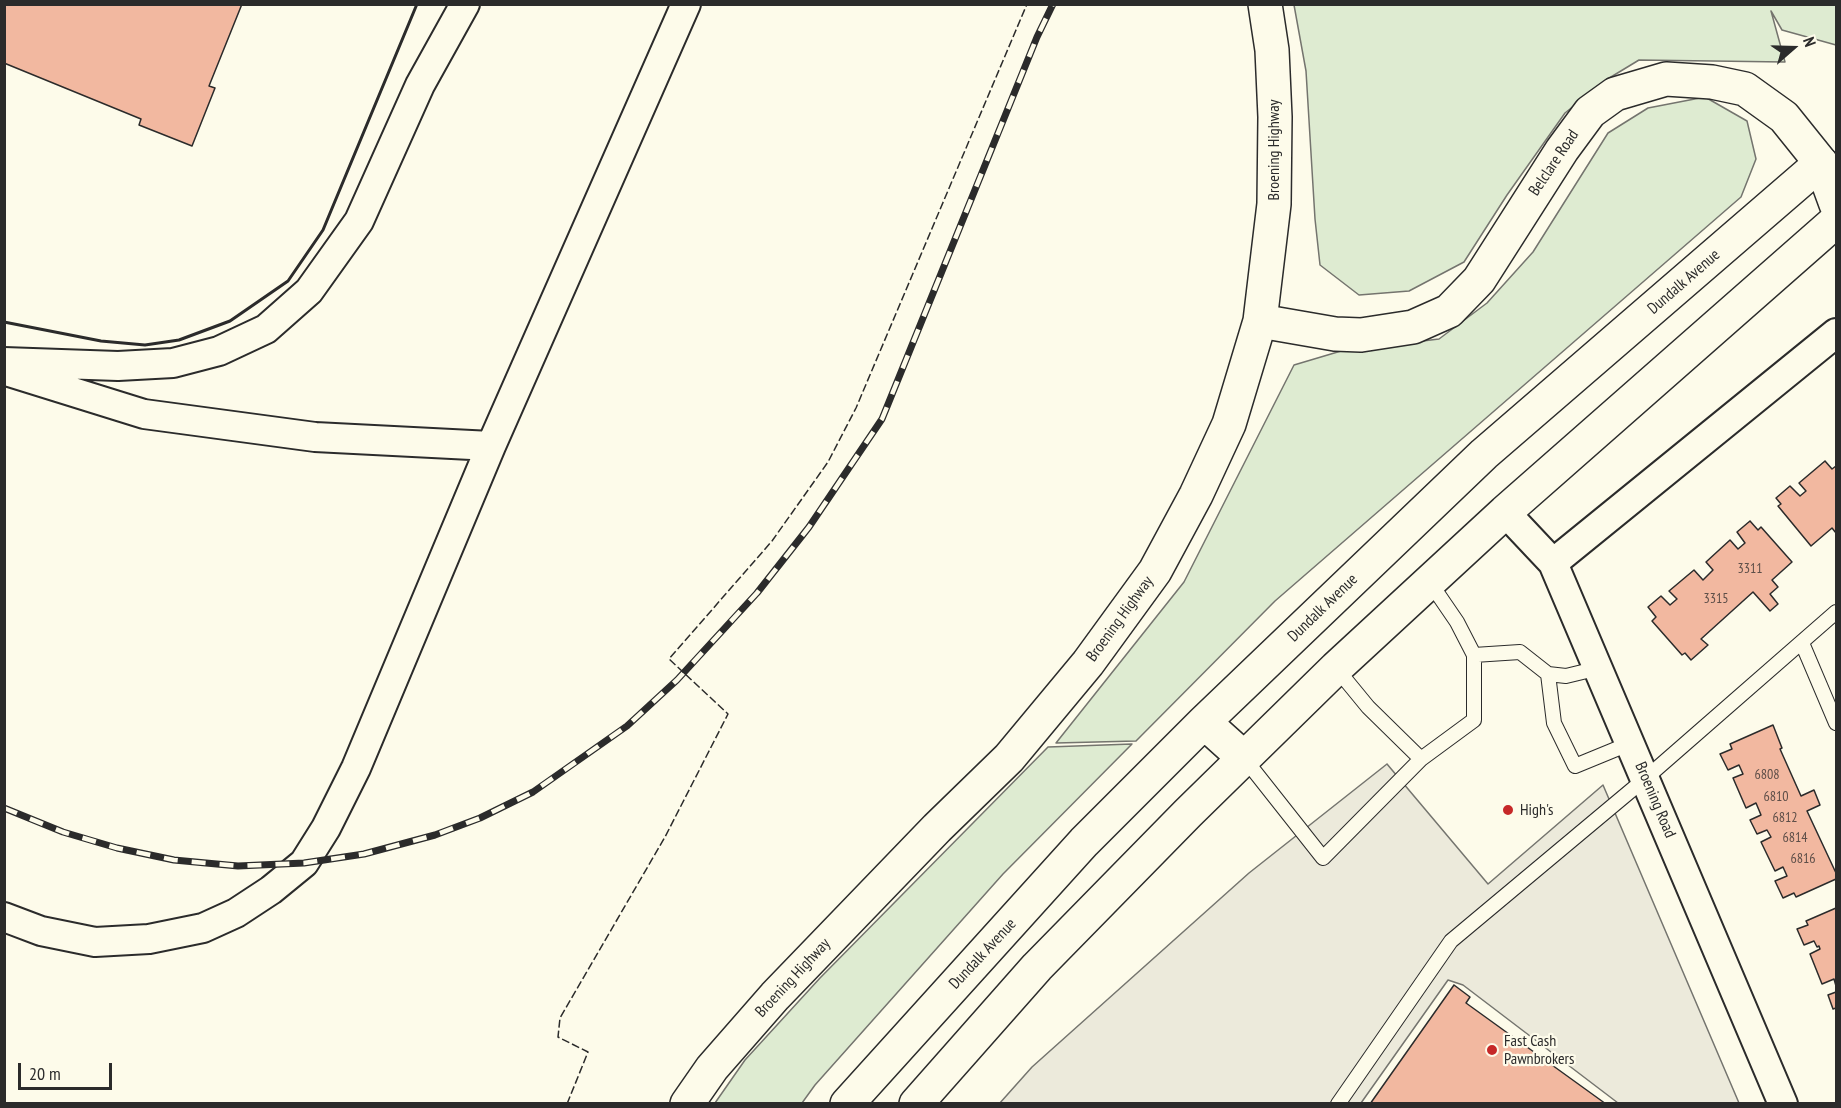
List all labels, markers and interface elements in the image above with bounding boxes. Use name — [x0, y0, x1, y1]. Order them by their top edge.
north arrow — [1763, 18, 1823, 78]
text: N — [1799, 34, 1821, 49]
street label: Broening Highway — [1264, 99, 1284, 201]
street label: Belclare Road — [1525, 126, 1583, 200]
street label: Dundalk Avenue — [1644, 245, 1724, 319]
house number: 3311 — [1737, 561, 1763, 577]
street label: Dundalk Avenue — [1284, 570, 1362, 646]
street label: Broening Highway — [1083, 572, 1157, 666]
house number: 3315 — [1703, 591, 1729, 607]
street label: Broening Road — [1630, 759, 1680, 841]
house number: 6808 — [1754, 767, 1780, 783]
house number: 6810 — [1763, 789, 1789, 805]
place label: High's — [1520, 800, 1553, 820]
marker: High's — [1501, 803, 1515, 817]
house number: 6812 — [1772, 810, 1798, 826]
house number: 6814 — [1782, 830, 1808, 846]
house number: 6816 — [1790, 851, 1816, 867]
street label: Dundalk Avenue — [945, 915, 1021, 993]
street label: Broening Highway — [751, 934, 835, 1022]
place label: Fast Cash Pawnbrokers — [1504, 1031, 1574, 1069]
marker: Fast Cash Pawnbrokers — [1485, 1043, 1499, 1057]
scale bar — [21, 1051, 116, 1089]
text: 20 m — [29, 1062, 61, 1085]

